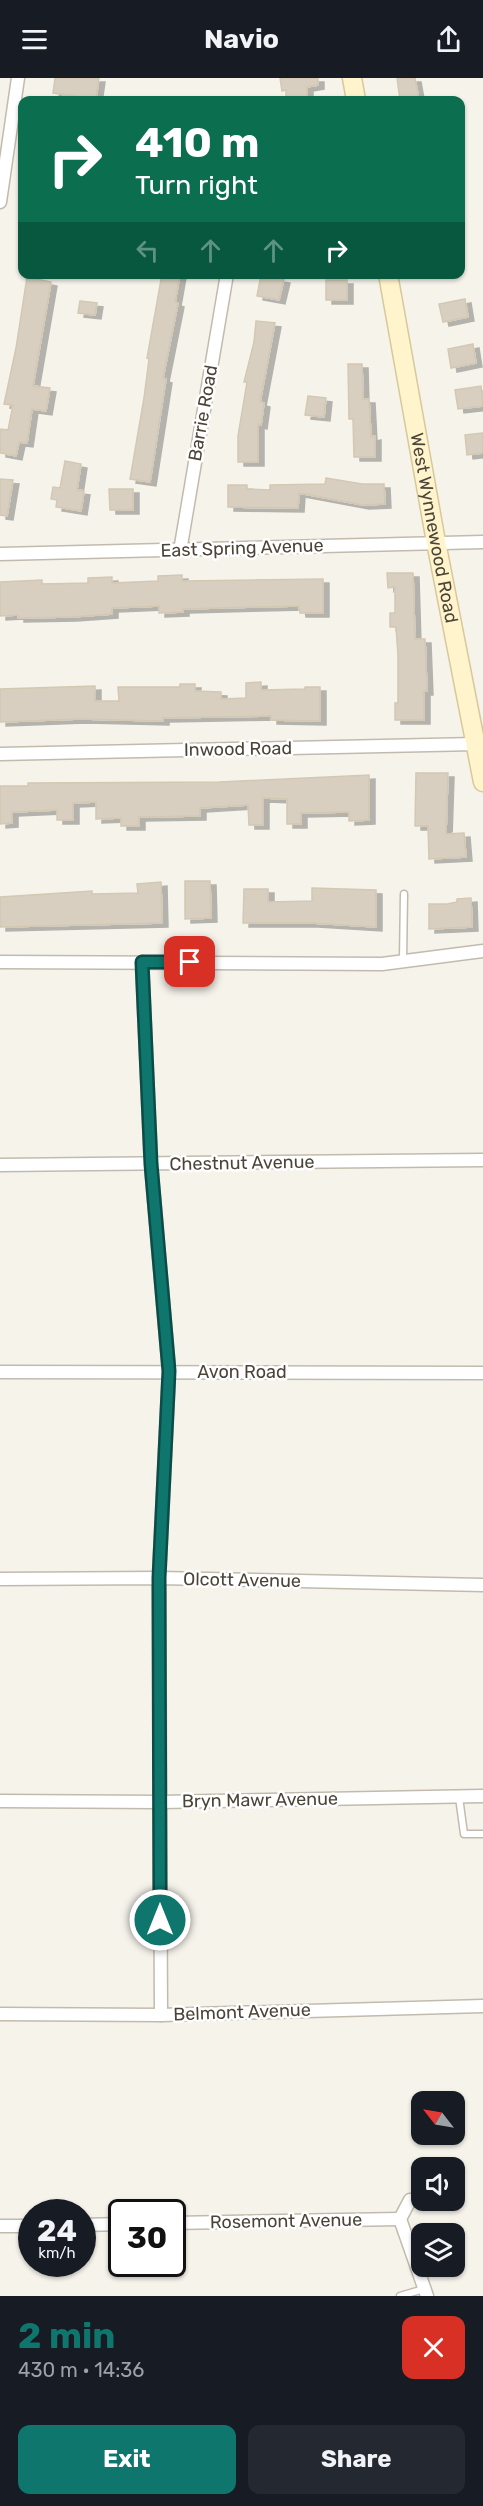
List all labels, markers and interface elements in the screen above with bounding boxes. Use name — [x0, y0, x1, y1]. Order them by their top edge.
icon: menu — [18, 23, 51, 56]
text: Navio — [204, 23, 279, 55]
icon: share — [432, 23, 465, 56]
text: 410 m — [135, 118, 260, 168]
icon: right — [36, 120, 114, 198]
text: Turn right — [135, 169, 258, 201]
icon: left — [131, 234, 164, 267]
icon: ahead — [194, 234, 227, 267]
icon: ahead — [257, 234, 290, 267]
icon: right — [320, 234, 353, 267]
street label: Barrie Road — [184, 363, 222, 463]
street label: West Wynnewood Road — [406, 431, 463, 625]
street label: East Spring Avenue — [160, 534, 324, 562]
street label: Inwood Road — [184, 737, 292, 761]
pin — [164, 936, 215, 987]
icon: arrive — [173, 945, 206, 978]
street label: Chestnut Avenue — [169, 1151, 315, 1175]
street label: Avon Road — [197, 1361, 287, 1383]
street label: Olcott Avenue — [183, 1568, 301, 1592]
street label: Bryn Mawr Avenue — [182, 1788, 338, 1812]
position arrow — [128, 1888, 192, 1952]
street label: Belmont Avenue — [173, 1999, 311, 2025]
north arrow — [411, 2091, 465, 2145]
map controls — [411, 2091, 465, 2277]
button: sound — [411, 2157, 465, 2211]
speed limit sign: 30 — [108, 2199, 186, 2277]
street label: Rosemont Avenue — [210, 2209, 362, 2233]
text: 24 — [37, 2213, 77, 2249]
button: layers — [411, 2223, 465, 2277]
text: km/h — [38, 2244, 76, 2262]
text: 2 min — [18, 2314, 116, 2357]
button: close — [402, 2316, 465, 2379]
text: 430 m · 14:36 — [18, 2358, 144, 2382]
button: Exit — [18, 2425, 236, 2494]
button: Share — [248, 2425, 465, 2494]

